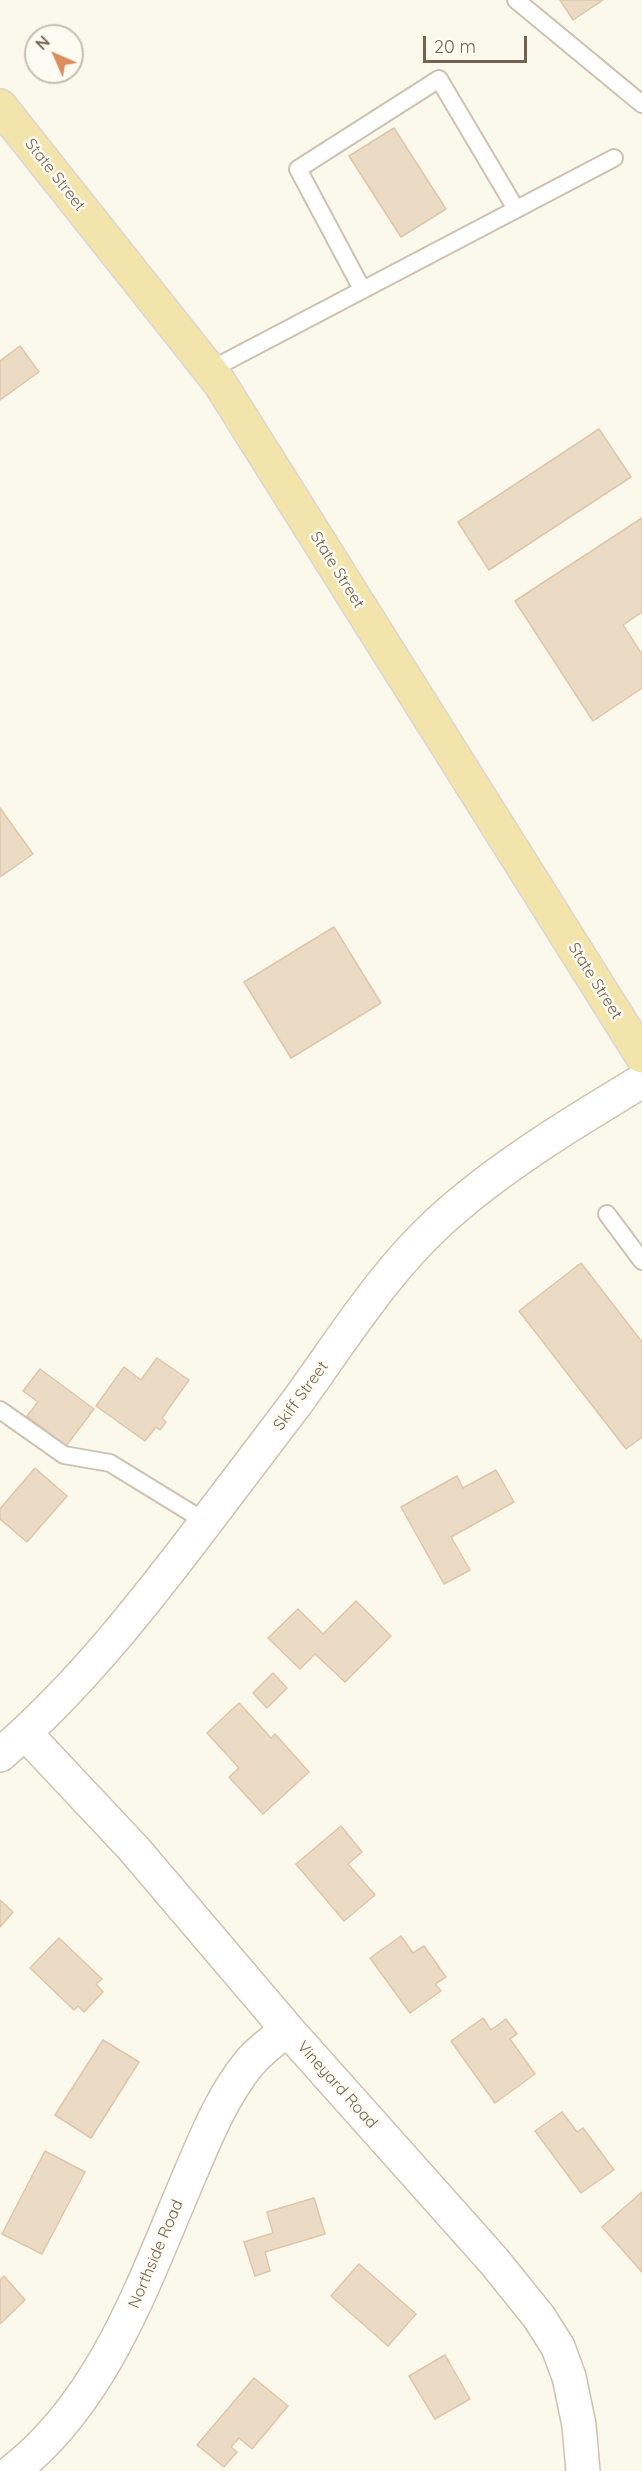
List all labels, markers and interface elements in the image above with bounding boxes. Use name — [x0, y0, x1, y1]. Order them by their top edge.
north arrow — [24, 24, 84, 84]
scale bar — [426, 24, 530, 62]
text: N — [31, 31, 54, 54]
text: 20 m — [434, 35, 476, 58]
street label: State Street — [21, 135, 89, 215]
street label: State Street — [306, 528, 368, 612]
street label: State Street — [564, 939, 626, 1023]
street label: Skiff Street — [270, 1358, 332, 1434]
street label: Vineyard Road — [293, 2037, 381, 2133]
street label: Northside Road — [125, 2197, 187, 2311]

